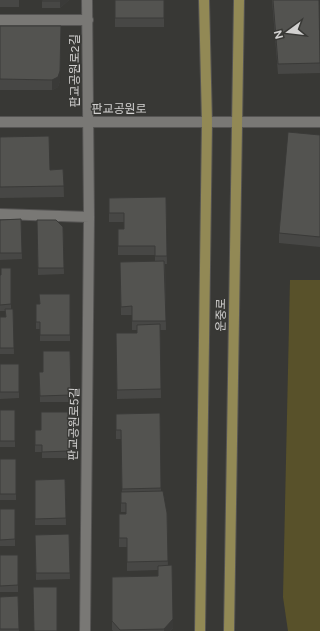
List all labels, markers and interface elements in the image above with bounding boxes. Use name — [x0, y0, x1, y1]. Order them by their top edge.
north arrow — [268, 12, 308, 52]
text: N — [271, 29, 286, 40]
street label: 판교공원로2길 — [68, 35, 82, 107]
street label: 판교공원로 — [91, 102, 147, 116]
street label: 운중로 — [214, 298, 228, 332]
street label: 판교공원로5길 — [66, 387, 82, 461]

